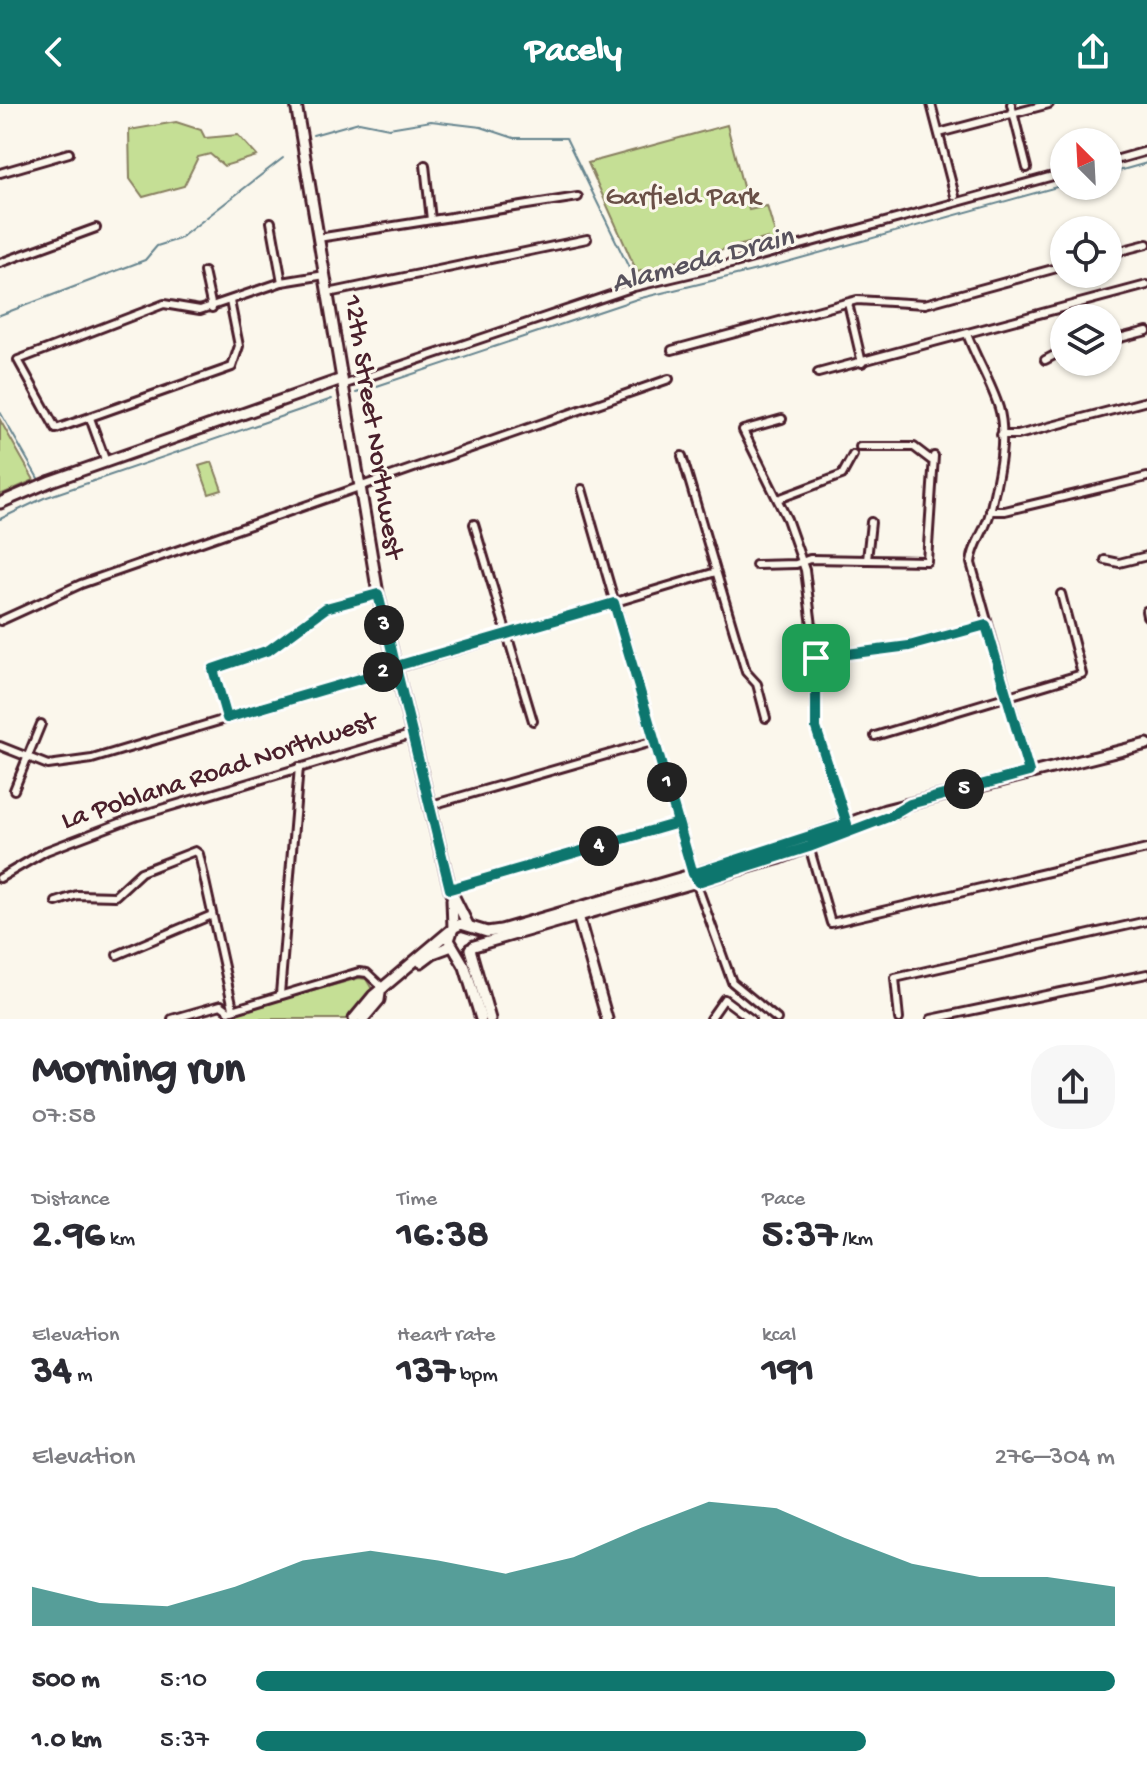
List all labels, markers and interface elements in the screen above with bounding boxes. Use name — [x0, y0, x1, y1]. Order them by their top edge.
icon: back — [32, 30, 76, 74]
icon: share — [1071, 30, 1115, 74]
text: Pacely — [525, 31, 622, 74]
north arrow — [1050, 128, 1122, 200]
map controls — [1050, 128, 1122, 376]
park label: Garfield Park — [606, 182, 763, 215]
button: locate — [1050, 216, 1122, 288]
water label: Alameda Drain — [608, 221, 798, 303]
street label: 12th Street Northwest — [335, 292, 410, 564]
button: layers — [1050, 304, 1122, 376]
pin: 3 — [364, 605, 404, 645]
text: 3 — [378, 612, 390, 638]
pin — [782, 624, 850, 692]
icon: arrive — [794, 636, 838, 680]
pin: 2 — [363, 652, 403, 692]
text: 2 — [378, 659, 388, 685]
street label: La Poblana Road Northwest — [57, 705, 383, 839]
pin: 1 — [647, 762, 687, 802]
text: 1 — [663, 769, 671, 795]
pin: 5 — [944, 769, 984, 809]
text: 5 — [958, 776, 970, 802]
pin: 4 — [579, 826, 619, 866]
text: 4 — [594, 833, 604, 859]
button: share — [1031, 1045, 1115, 1129]
text: Morning run — [32, 1046, 245, 1098]
text: 07:58 — [32, 1102, 96, 1133]
text: Distance — [32, 1187, 110, 1213]
text: Time — [397, 1187, 437, 1213]
text: Pace — [762, 1187, 805, 1213]
text: 2.96 — [32, 1213, 104, 1260]
text: 16:38 — [397, 1213, 489, 1260]
text: 5:37 — [762, 1213, 837, 1260]
text: km — [104, 1227, 135, 1253]
text: /km — [837, 1227, 873, 1253]
text: Elevation — [32, 1323, 119, 1349]
text: Heart rate — [397, 1323, 495, 1349]
text: kcal — [762, 1323, 796, 1349]
text: 34 — [32, 1349, 72, 1396]
text: 137 — [397, 1349, 455, 1396]
text: 191 — [762, 1349, 814, 1396]
text: m — [72, 1363, 93, 1389]
text: bpm — [455, 1363, 498, 1389]
text: Elevation — [32, 1443, 135, 1474]
text: 276–304 m — [994, 1443, 1115, 1474]
text: 500 m — [32, 1666, 100, 1697]
text: 5:10 — [160, 1666, 207, 1697]
text: 1.0 km — [32, 1726, 102, 1757]
text: 5:37 — [160, 1726, 209, 1757]

